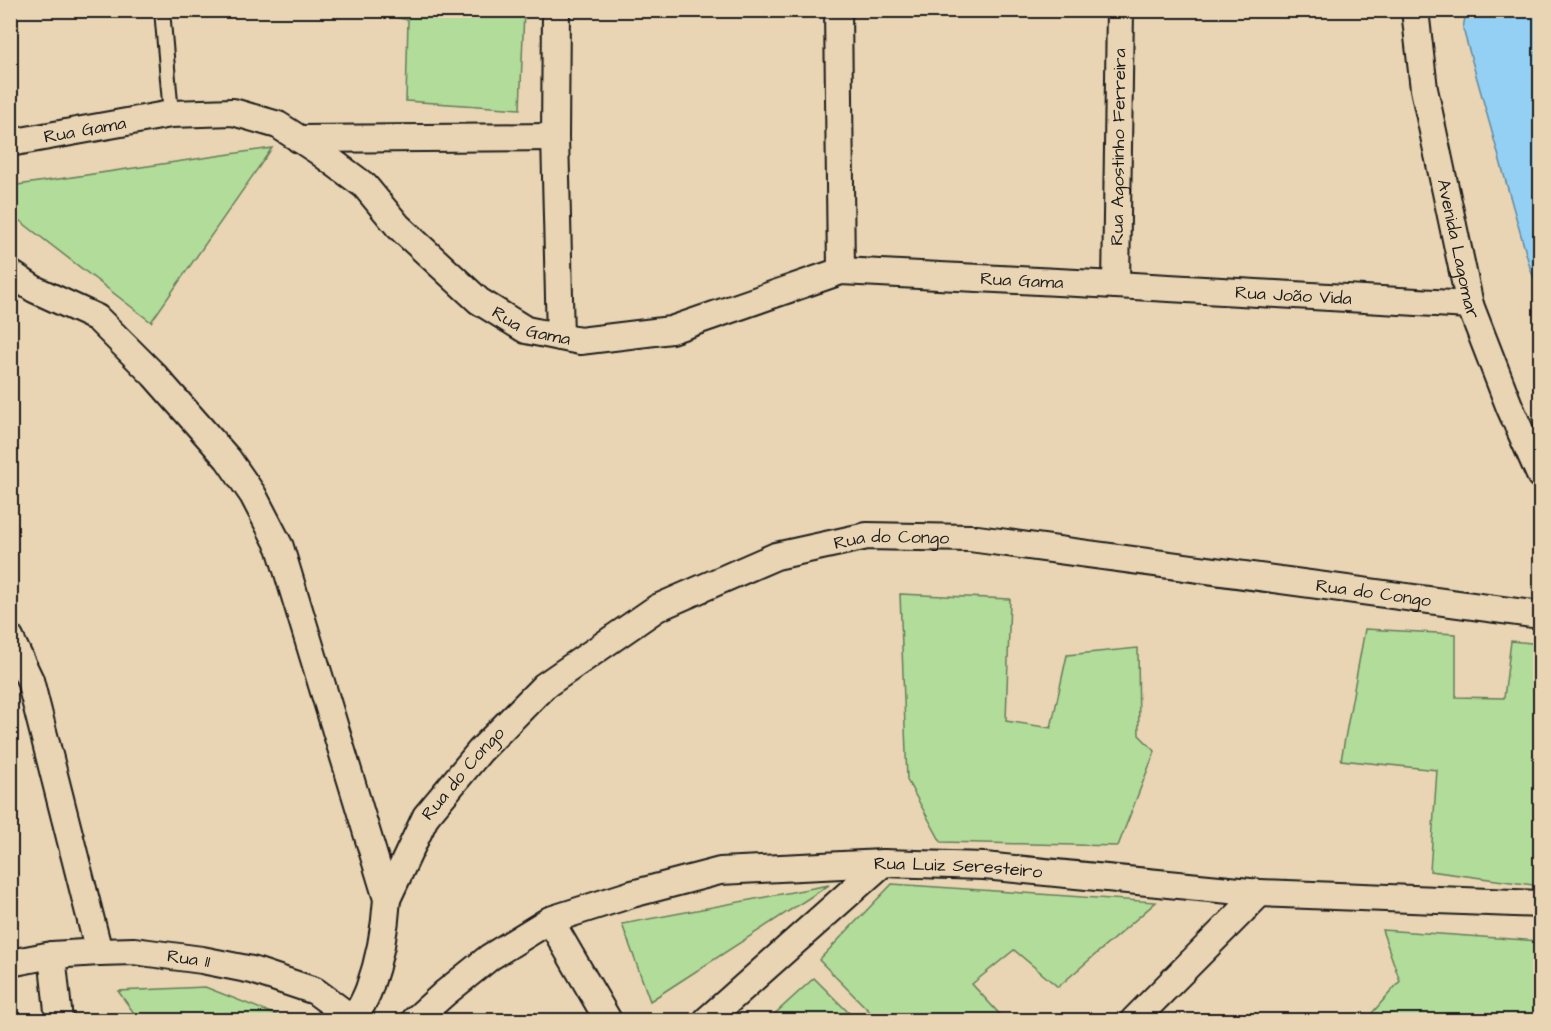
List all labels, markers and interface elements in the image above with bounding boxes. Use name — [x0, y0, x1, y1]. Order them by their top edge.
street label: Rua Agostinho Ferreira — [1105, 48, 1132, 246]
street label: Rua Gama — [42, 110, 128, 150]
street label: Avenida Lagomar — [1431, 177, 1486, 323]
street label: Rua Gama — [980, 266, 1064, 295]
street label: Rua João Vida — [1234, 280, 1352, 311]
street label: Rua Gama — [487, 300, 573, 352]
street label: Rua do Congo — [831, 524, 950, 556]
street label: Rua do Congo — [1314, 573, 1433, 613]
street label: Rua do Congo — [416, 721, 510, 826]
street label: Rua Luiz Seresteiro — [873, 851, 1044, 885]
street label: Rua 11 — [166, 944, 212, 974]

